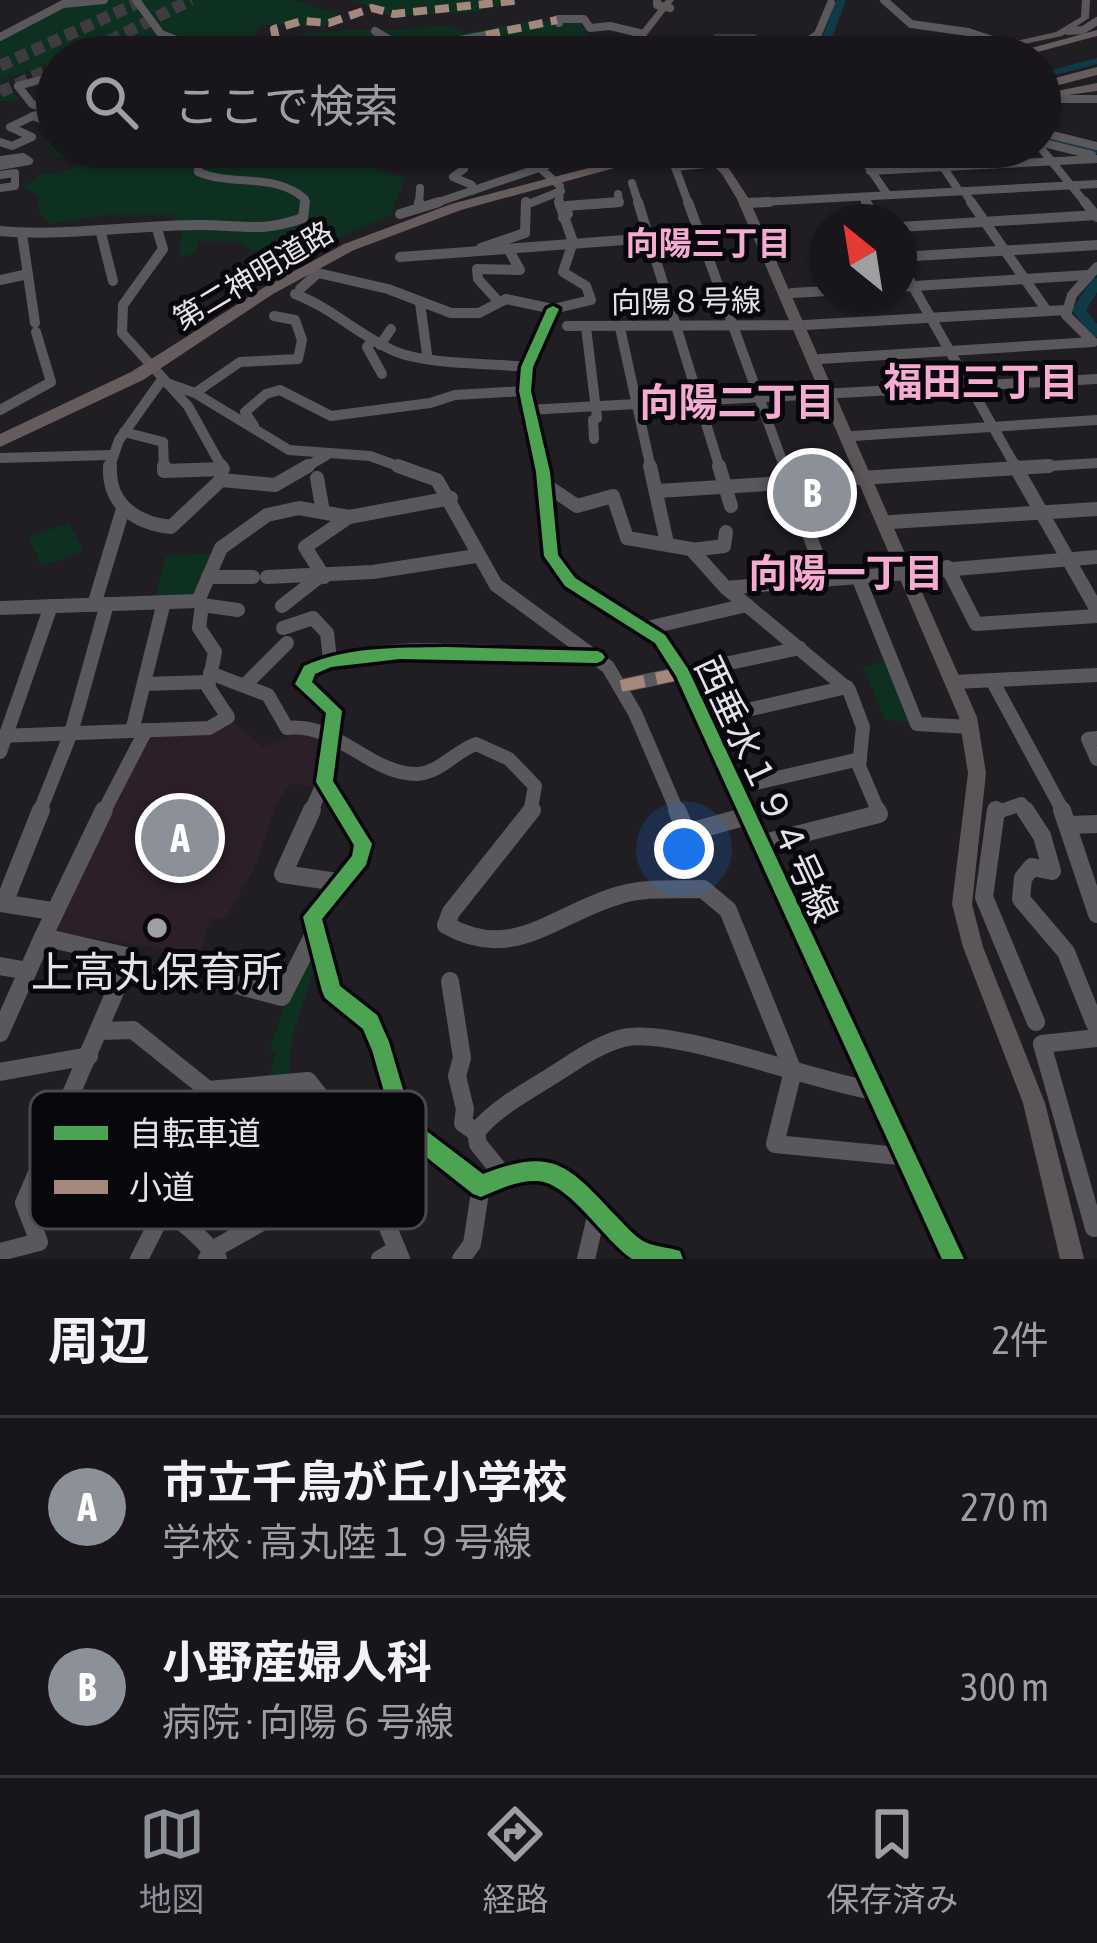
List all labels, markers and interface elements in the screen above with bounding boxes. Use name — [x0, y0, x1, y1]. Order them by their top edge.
search box — [36, 36, 1061, 168]
icon: search — [78, 69, 144, 135]
text: ここで検索 — [174, 80, 399, 132]
north arrow — [809, 204, 917, 312]
street label: 第二神明道路 — [167, 214, 339, 336]
district label: 向陽三丁目 — [626, 224, 791, 262]
street label: 向陽８号線 — [611, 283, 761, 319]
district label: 福田三丁目 — [883, 360, 1079, 404]
district label: 向陽二丁目 — [639, 380, 835, 424]
pin: B — [773, 448, 851, 538]
district label: 向陽一丁目 — [748, 551, 944, 595]
street label: 西垂水１９４号線 — [687, 650, 847, 928]
pin: A — [141, 793, 219, 883]
your location — [654, 819, 714, 879]
marker: 上高丸保育所 — [144, 915, 170, 941]
place label: 上高丸保育所 — [31, 948, 283, 996]
legend — [30, 1091, 426, 1229]
text: 自転車道 — [129, 1114, 261, 1152]
text: 小道 — [129, 1168, 195, 1206]
text: 周辺 — [48, 1311, 150, 1370]
text: 2件 — [992, 1318, 1049, 1362]
text: 市立千鳥が丘小学校 — [162, 1456, 567, 1508]
text: A — [77, 1485, 97, 1529]
text: 270 m — [961, 1485, 1049, 1529]
text: 学校 · 高丸陸１９号線 — [162, 1520, 532, 1564]
text: 小野産婦人科 — [162, 1636, 432, 1688]
text: B — [78, 1665, 96, 1709]
text: 300 m — [961, 1665, 1049, 1709]
text: 病院 · 向陽６号線 — [162, 1700, 454, 1744]
tab: 地図 — [139, 1801, 205, 1921]
tab: 経路 — [482, 1801, 548, 1921]
tab: 保存済み — [826, 1801, 958, 1921]

